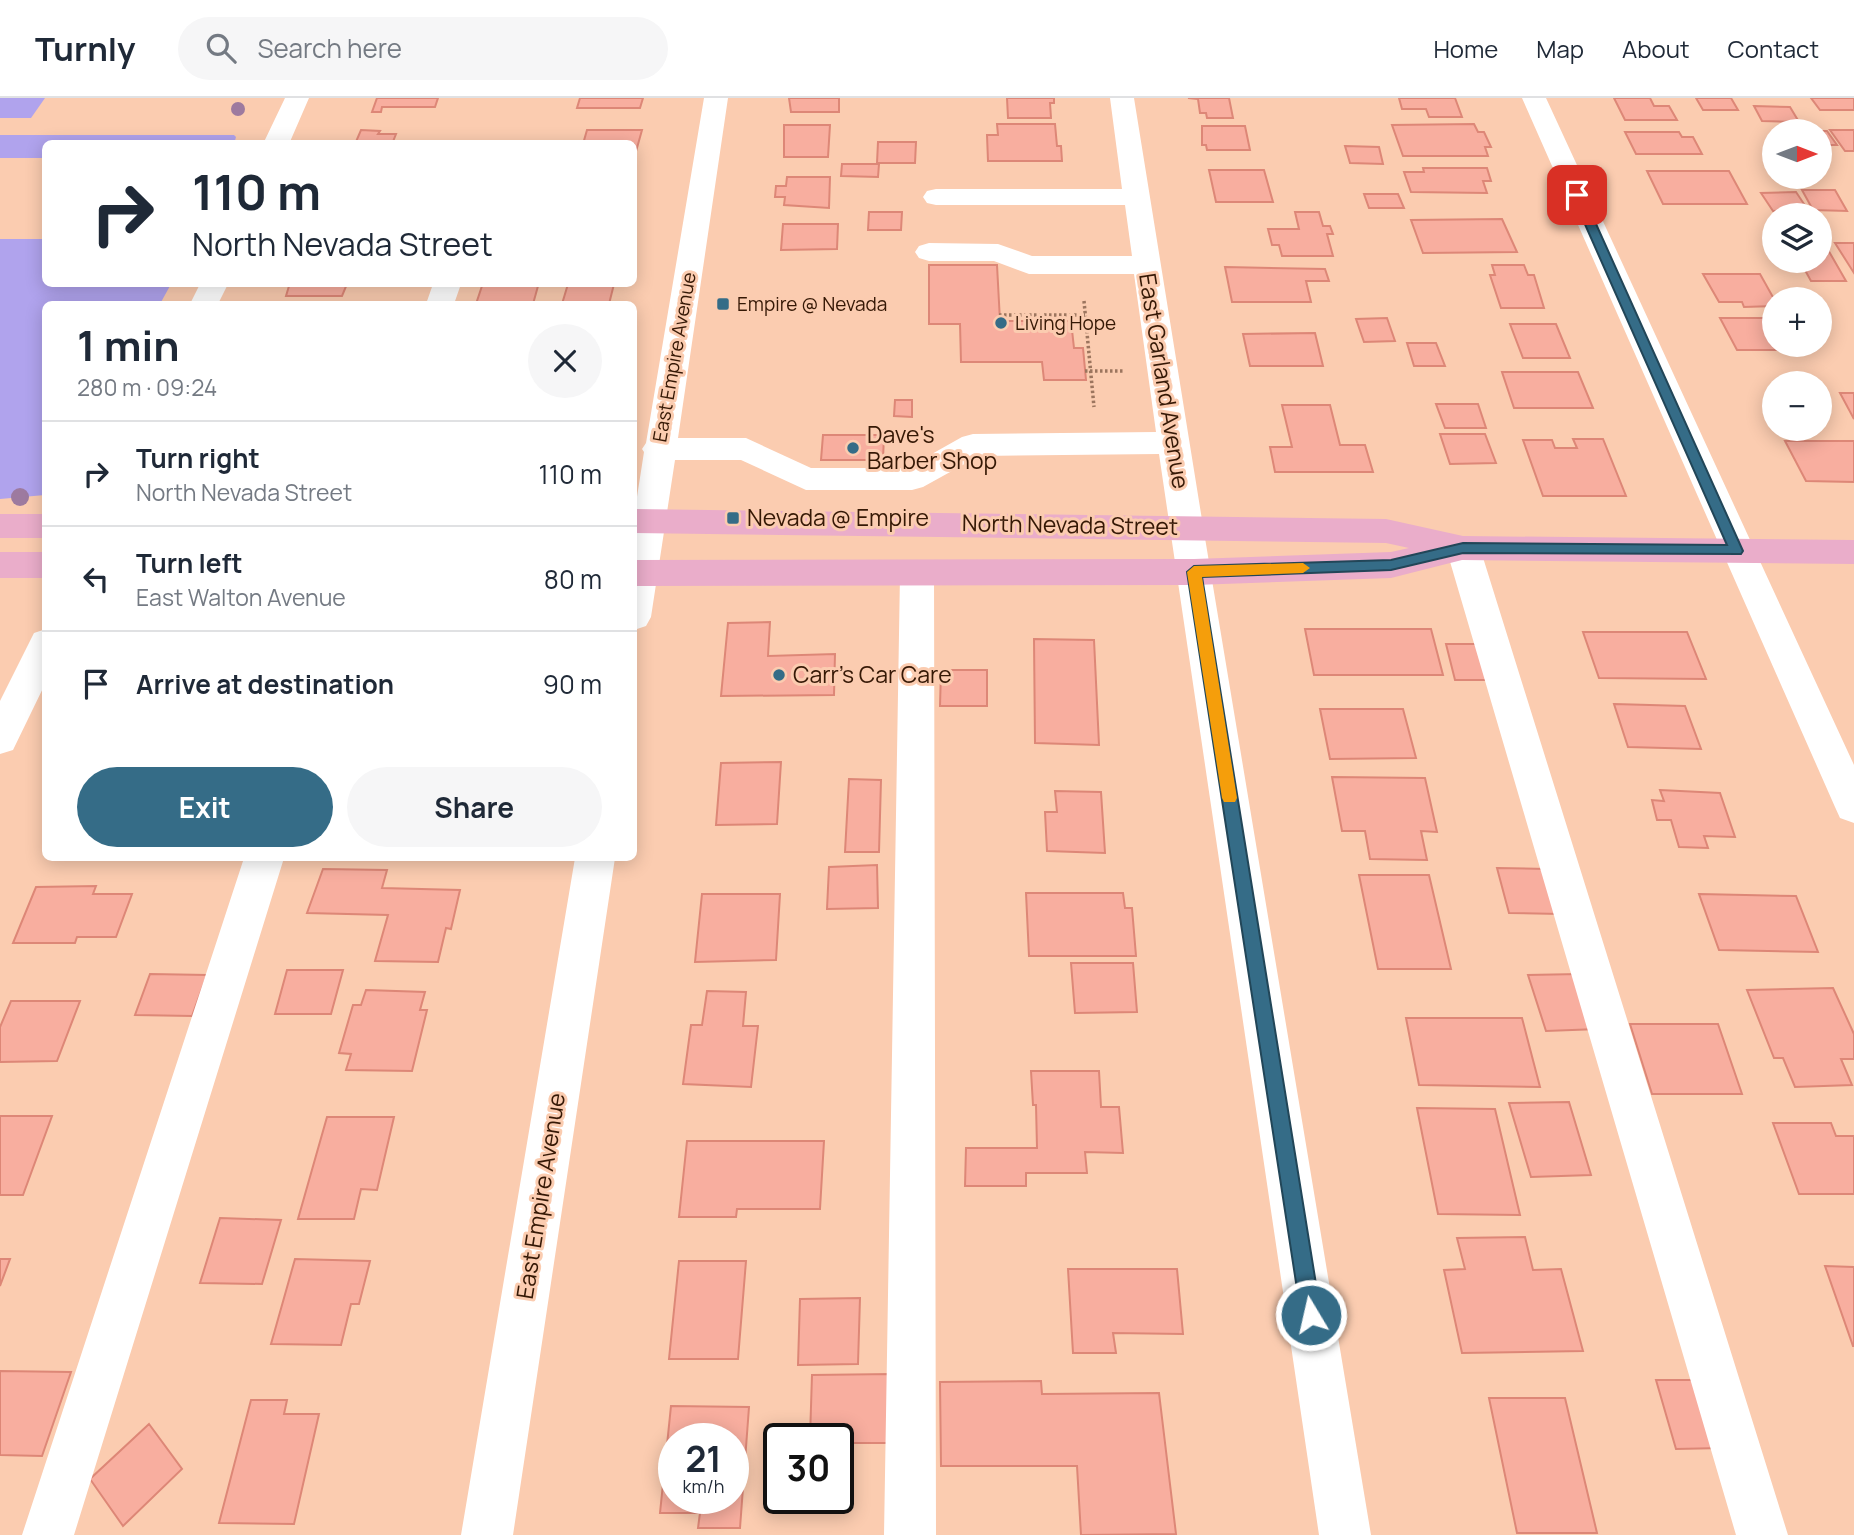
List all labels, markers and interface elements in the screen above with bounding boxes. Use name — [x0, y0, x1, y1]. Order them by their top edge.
search box — [178, 17, 668, 80]
text: Turnly — [35, 26, 136, 71]
icon: search — [202, 29, 240, 67]
text: Search here — [258, 30, 402, 66]
text: Home — [1433, 32, 1498, 65]
text: Map — [1536, 32, 1584, 65]
text: About — [1622, 32, 1690, 65]
text: Contact — [1728, 32, 1819, 65]
north arrow — [1762, 119, 1832, 189]
map controls — [1762, 119, 1832, 441]
text: 110 m — [192, 158, 321, 225]
pin — [1547, 165, 1607, 225]
icon: right — [77, 168, 168, 259]
icon: arrive — [1558, 176, 1596, 214]
button: layers — [1762, 203, 1832, 273]
text: North Nevada Street — [192, 222, 493, 266]
street label: East Empire Avenue — [646, 270, 702, 444]
street label: East Garland Avenue — [1132, 271, 1198, 491]
button: + — [1762, 287, 1832, 357]
place label: Empire @ Nevada — [737, 291, 887, 317]
marker: Empire @ Nevada — [715, 296, 731, 312]
place label: Living Hope — [1015, 310, 1116, 336]
marker: Living Hope — [993, 315, 1009, 331]
text: 1 min — [77, 316, 180, 374]
button: close — [528, 324, 602, 398]
text: 280 m · 09:24 — [77, 371, 217, 403]
button: − — [1762, 371, 1832, 441]
place label: Dave's Barber Shop — [867, 418, 997, 476]
text: Turn right — [136, 440, 260, 476]
marker: Dave's Barber Shop — [845, 440, 861, 456]
icon: right — [77, 455, 115, 493]
text: 110 m — [539, 456, 602, 492]
text: North Nevada Street — [136, 476, 352, 508]
place label: Nevada @ Empire — [747, 501, 929, 533]
street label: North Nevada Street — [962, 506, 1178, 542]
marker: Nevada @ Empire — [725, 510, 741, 526]
text: Turn left — [136, 545, 243, 581]
icon: left — [77, 560, 115, 598]
text: 80 m — [544, 561, 602, 597]
text: East Walton Avenue — [136, 581, 346, 613]
place label: Carr's Car Care — [793, 658, 952, 690]
icon: arrive — [77, 665, 115, 703]
text: Arrive at destination — [136, 666, 394, 702]
text: 90 m — [543, 666, 602, 702]
marker: Carr's Car Care — [771, 667, 787, 683]
button: Exit — [77, 767, 333, 847]
button: Share — [347, 767, 602, 847]
street label: East Empire Avenue — [508, 1091, 572, 1301]
position arrow — [1274, 1278, 1348, 1352]
speed limit sign: 30 — [763, 1423, 854, 1514]
text: 21 — [685, 1435, 722, 1483]
text: km/h — [683, 1474, 724, 1498]

